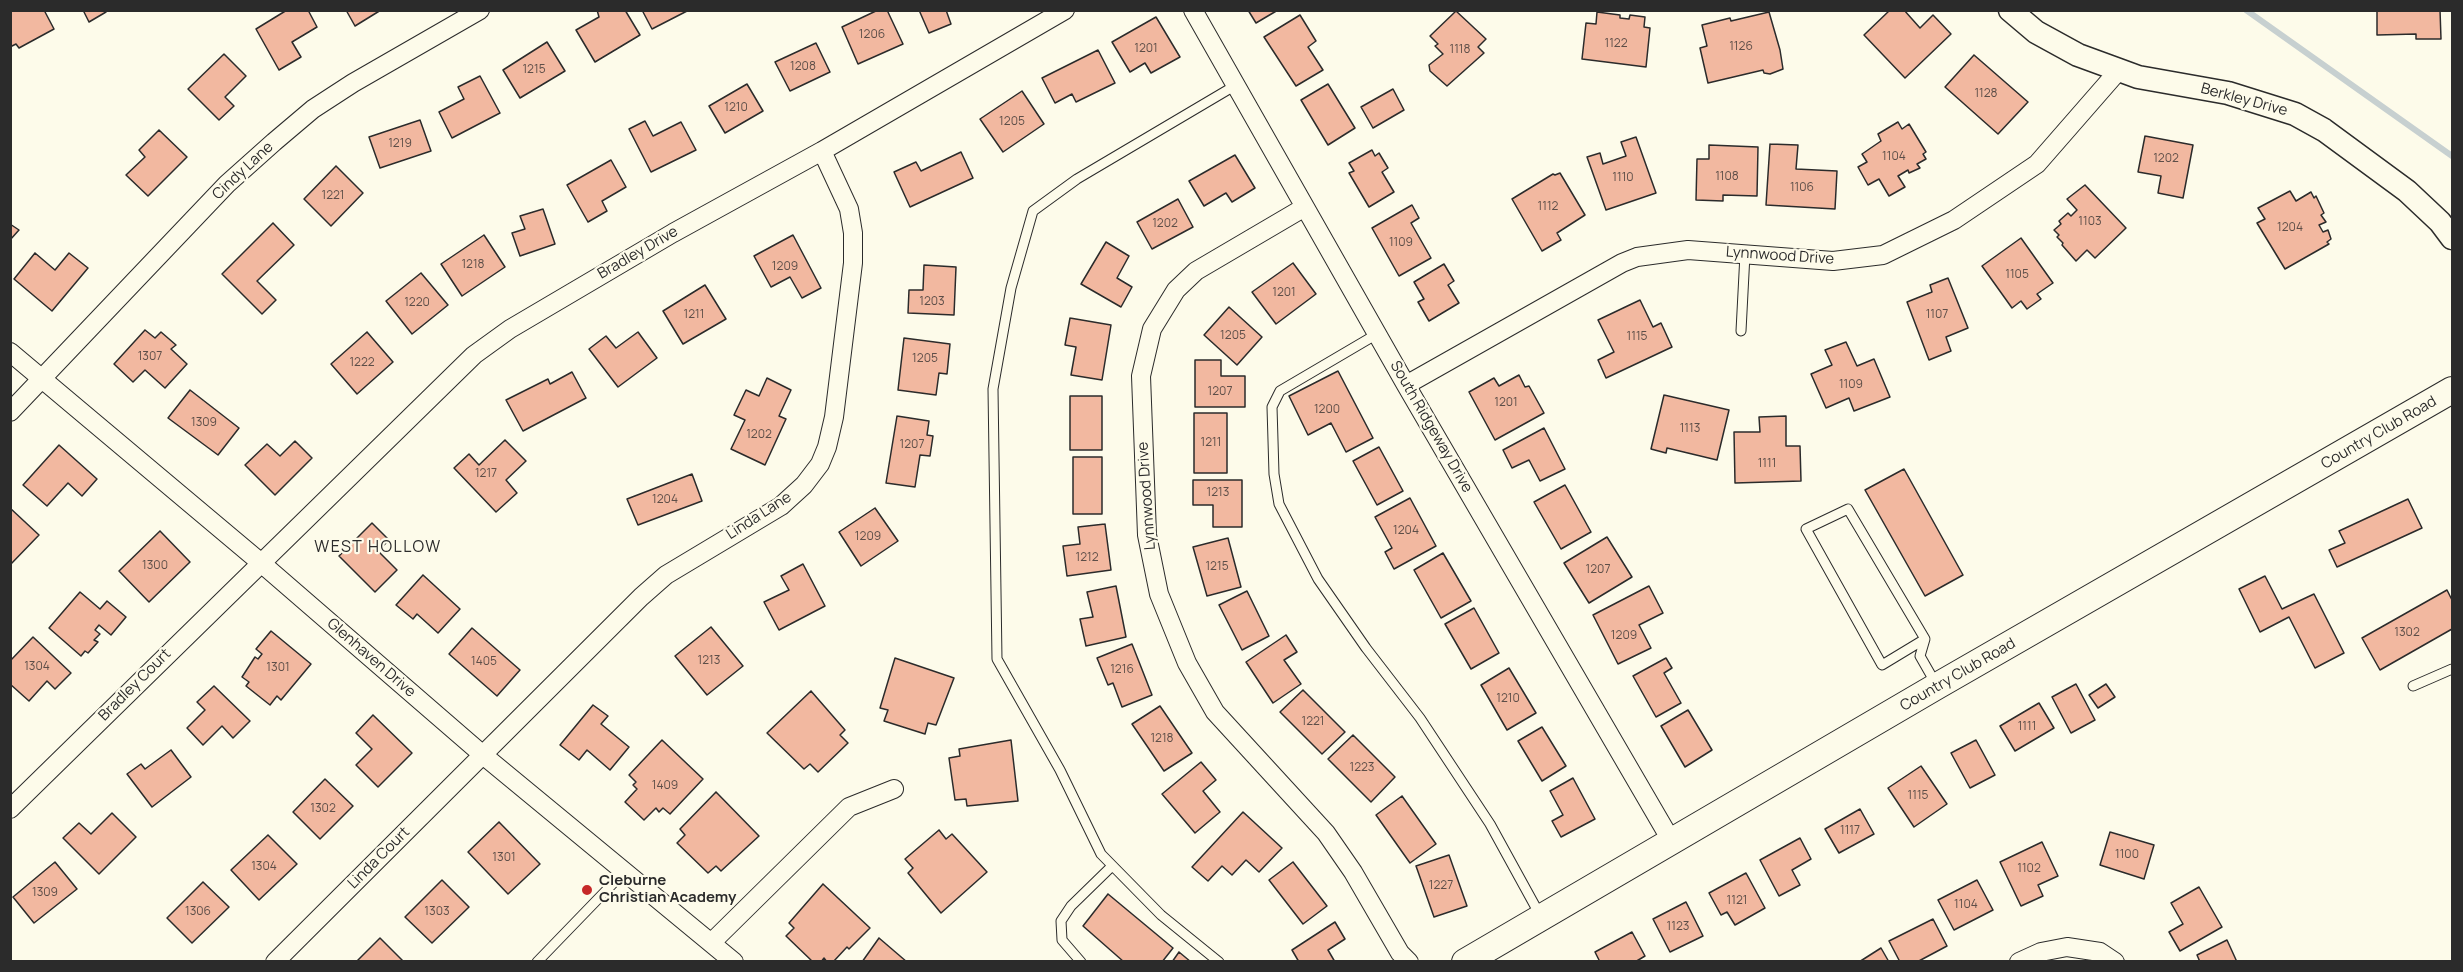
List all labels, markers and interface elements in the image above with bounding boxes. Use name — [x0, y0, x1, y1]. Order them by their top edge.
house number: 1206 — [859, 28, 885, 42]
house number: 1122 — [1604, 37, 1628, 51]
house number: 1126 — [1729, 40, 1753, 54]
house number: 1201 — [1134, 42, 1158, 56]
house number: 1118 — [1449, 43, 1471, 57]
house number: 1208 — [790, 60, 816, 74]
house number: 1215 — [522, 63, 546, 77]
street label: Berkley Drive — [2199, 80, 2289, 120]
house number: 1128 — [1974, 87, 1998, 101]
house number: 1210 — [724, 101, 748, 115]
house number: 1205 — [999, 115, 1025, 129]
house number: 1219 — [388, 137, 412, 151]
street label: Cindy Lane — [209, 138, 277, 204]
house number: 1104 — [1882, 150, 1906, 164]
house number: 1202 — [2153, 152, 2179, 166]
house number: 1108 — [1715, 170, 1739, 184]
house number: 1110 — [1612, 171, 1634, 185]
house number: 1106 — [1790, 181, 1814, 195]
house number: 1221 — [321, 189, 345, 203]
house number: 1112 — [1538, 200, 1558, 214]
house number: 1103 — [2078, 215, 2102, 229]
house number: 1202 — [1152, 217, 1178, 231]
house number: 1204 — [2277, 221, 2303, 235]
street label: Bradley Drive — [595, 223, 681, 283]
house number: 1109 — [1389, 236, 1413, 250]
street label: Lynnwood Drive — [1725, 243, 1835, 269]
house number: 1218 — [461, 258, 485, 272]
house number: 1209 — [772, 260, 798, 274]
house number: 1105 — [2005, 268, 2029, 282]
house number: 1201 — [1272, 286, 1296, 300]
house number: 1203 — [919, 295, 945, 309]
house number: 1220 — [404, 296, 430, 310]
house number: 1211 — [684, 308, 704, 322]
house number: 1107 — [1926, 308, 1948, 322]
house number: 1205 — [1220, 329, 1246, 343]
house number: 1115 — [1627, 330, 1647, 344]
house number: 1307 — [138, 350, 162, 364]
house number: 1205 — [912, 352, 938, 366]
house number: 1222 — [349, 356, 375, 370]
street label: South Ridgeway Drive — [1386, 358, 1476, 496]
house number: 1109 — [1839, 378, 1863, 392]
house number: 1207 — [1208, 385, 1232, 399]
street label: Country Club Road — [2318, 393, 2440, 473]
house number: 1201 — [1494, 396, 1518, 410]
house number: 1200 — [1314, 403, 1340, 417]
house number: 1309 — [191, 416, 217, 430]
house number: 1113 — [1680, 422, 1700, 436]
house number: 1202 — [746, 428, 772, 442]
house number: 1211 — [1201, 436, 1221, 450]
house number: 1207 — [900, 438, 924, 452]
street label: Lynnwood Drive — [1134, 441, 1160, 551]
house number: 1111 — [1758, 457, 1776, 471]
house number: 1217 — [475, 467, 497, 481]
house number: 1213 — [1207, 486, 1229, 500]
street label: Linda Lane — [723, 488, 795, 544]
house number: 1204 — [652, 493, 678, 507]
house number: 1204 — [1393, 524, 1419, 538]
house number: 1209 — [855, 530, 881, 544]
district label: WEST HOLLOW — [314, 538, 442, 558]
house number: 1212 — [1075, 551, 1099, 565]
house number: 1300 — [142, 559, 168, 573]
house number: 1215 — [1205, 560, 1229, 574]
house number: 1207 — [1586, 563, 1610, 577]
street label: Glenhaven Drive — [323, 615, 419, 701]
house number: 1302 — [2394, 626, 2420, 640]
house number: 1209 — [1611, 629, 1637, 643]
street label: Country Club Road — [1897, 635, 2019, 715]
street label: Bradley Court — [95, 645, 175, 725]
house number: 1213 — [698, 654, 720, 668]
house number: 1405 — [471, 655, 497, 669]
house number: 1304 — [24, 660, 50, 674]
house number: 1301 — [266, 661, 290, 675]
house number: 1216 — [1110, 663, 1134, 677]
house number: 1210 — [1496, 692, 1520, 706]
house number: 1221 — [1301, 715, 1325, 729]
house number: 1111 — [2018, 720, 2036, 734]
house number: 1218 — [1150, 732, 1174, 746]
house number: 1223 — [1350, 761, 1374, 775]
house number: 1409 — [652, 779, 678, 793]
house number: 1115 — [1908, 789, 1928, 803]
house number: 1302 — [310, 802, 336, 816]
street label: Linda Court — [344, 823, 414, 893]
house number: 1117 — [1840, 824, 1860, 838]
house number: 1100 — [2115, 848, 2139, 862]
house number: 1301 — [492, 851, 516, 865]
house number: 1304 — [251, 860, 277, 874]
house number: 1102 — [2017, 862, 2041, 876]
place label: Cleburne Christian Academy — [599, 872, 736, 907]
house number: 1227 — [1429, 879, 1453, 893]
marker: Cleburne Christian Academy — [580, 883, 594, 897]
house number: 1309 — [32, 886, 58, 900]
house number: 1121 — [1727, 894, 1747, 908]
house number: 1104 — [1954, 898, 1978, 912]
house number: 1306 — [185, 905, 211, 919]
house number: 1303 — [424, 905, 450, 919]
house number: 1123 — [1667, 920, 1689, 934]

